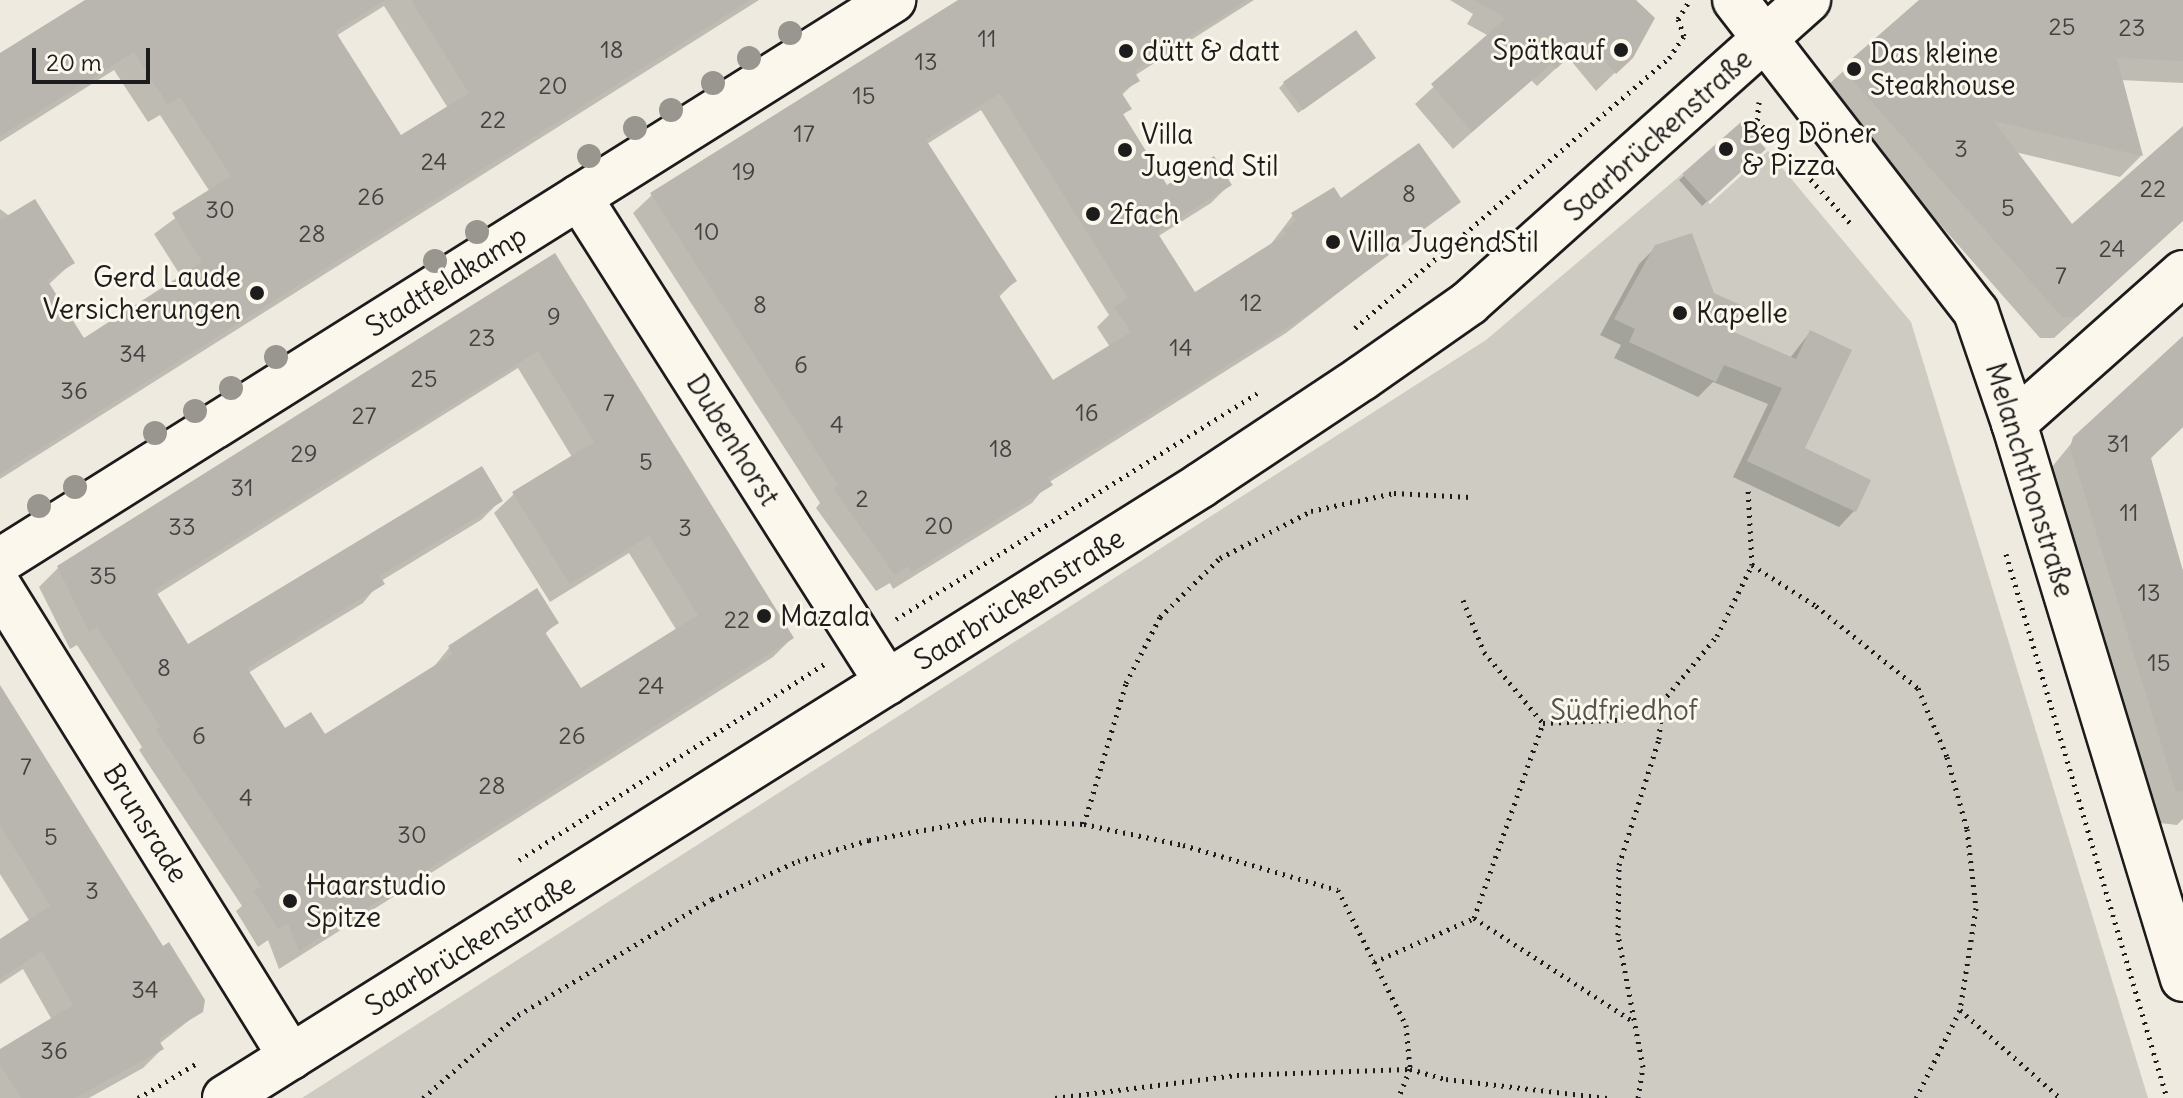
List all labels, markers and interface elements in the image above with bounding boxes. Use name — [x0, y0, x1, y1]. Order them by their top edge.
house number: 25 — [2049, 13, 2075, 41]
house number: 23 — [2119, 14, 2145, 42]
house number: 11 — [977, 25, 997, 53]
scale bar — [36, 32, 154, 82]
place label: Spätkauf — [1493, 33, 1605, 67]
place label: dütt & datt — [1142, 34, 1280, 68]
house number: 18 — [600, 36, 624, 64]
place label: Das kleine Steakhouse — [1870, 36, 2016, 102]
marker: Spätkauf — [1612, 41, 1630, 59]
marker: dütt & datt — [1117, 42, 1135, 60]
street label: Saarbrückenstraße — [1557, 42, 1759, 228]
text: 20 m — [46, 47, 102, 77]
house number: 13 — [914, 48, 938, 76]
marker: Das kleine Steakhouse — [1845, 60, 1863, 78]
house number: 20 — [539, 72, 567, 100]
house number: 15 — [852, 82, 876, 110]
house number: 22 — [480, 106, 506, 134]
place label: Beg Döner & Pizza — [1742, 116, 1876, 182]
place label: Villa Jugend Stil — [1141, 117, 1279, 183]
house number: 17 — [793, 120, 815, 148]
house number: 3 — [1954, 135, 1968, 163]
marker: Beg Döner & Pizza — [1717, 140, 1735, 158]
marker: Villa Jugend Stil — [1116, 141, 1134, 159]
house number: 24 — [421, 148, 447, 176]
house number: 19 — [732, 158, 756, 186]
house number: 22 — [2140, 175, 2166, 203]
house number: 8 — [1402, 180, 1416, 208]
house number: 26 — [358, 183, 384, 211]
house number: 5 — [2001, 194, 2015, 222]
house number: 30 — [205, 196, 235, 224]
place label: 2fach — [1109, 197, 1179, 231]
marker: 2fach — [1084, 205, 1102, 223]
street label: Stadtfeldkamp — [359, 218, 533, 344]
house number: 10 — [694, 218, 720, 246]
house number: 28 — [299, 220, 325, 248]
place label: Villa JugendStil — [1349, 225, 1539, 259]
marker: Villa JugendStil — [1324, 233, 1342, 251]
house number: 24 — [2099, 235, 2125, 263]
place label: Gerd Laude Versicherungen — [43, 260, 241, 326]
house number: 7 — [2055, 262, 2067, 290]
marker: Gerd Laude Versicherungen — [248, 284, 266, 302]
house number: 12 — [1240, 289, 1262, 317]
house number: 8 — [753, 291, 767, 319]
place label: Kapelle — [1696, 296, 1788, 330]
house number: 9 — [547, 303, 561, 331]
marker: Kapelle — [1671, 304, 1689, 322]
house number: 23 — [469, 324, 495, 352]
house number: 14 — [1169, 334, 1193, 362]
house number: 34 — [119, 340, 147, 368]
house number: 6 — [794, 351, 808, 379]
street label: Melanchthonstraße — [1978, 359, 2082, 601]
house number: 25 — [411, 365, 437, 393]
street label: Dubenhorst — [679, 368, 787, 512]
house number: 36 — [60, 377, 88, 405]
house number: 7 — [603, 389, 615, 417]
house number: 16 — [1075, 399, 1099, 427]
house number: 27 — [352, 402, 376, 430]
house number: 4 — [830, 411, 844, 439]
house number: 31 — [2107, 430, 2129, 458]
house number: 18 — [989, 435, 1013, 463]
house number: 29 — [291, 440, 317, 468]
house number: 5 — [639, 448, 653, 476]
house number: 31 — [231, 474, 253, 502]
house number: 2 — [855, 485, 869, 513]
house number: 11 — [2119, 499, 2139, 527]
house number: 20 — [925, 512, 953, 540]
house number: 33 — [168, 513, 196, 541]
house number: 3 — [678, 514, 692, 542]
street label: Saarbrückenstraße — [908, 521, 1130, 677]
house number: 35 — [89, 562, 117, 590]
house number: 13 — [2137, 579, 2161, 607]
place label: Mazala — [780, 599, 870, 633]
house number: 22 — [724, 606, 750, 634]
marker: Mazala — [755, 607, 773, 625]
house number: 15 — [2147, 649, 2171, 677]
house number: 8 — [157, 654, 171, 682]
house number: 24 — [638, 672, 664, 700]
park label: Südfriedhof — [1550, 693, 1698, 727]
house number: 6 — [192, 722, 206, 750]
house number: 26 — [559, 722, 585, 750]
house number: 7 — [20, 753, 32, 781]
street label: Brunsrade — [96, 758, 196, 888]
house number: 28 — [479, 772, 505, 800]
house number: 4 — [239, 784, 253, 812]
house number: 30 — [397, 821, 427, 849]
house number: 5 — [44, 823, 58, 851]
street label: Saarbrückenstraße — [359, 867, 581, 1023]
place label: Haarstudio Spitze — [306, 868, 446, 934]
house number: 3 — [85, 877, 99, 905]
marker: Haarstudio Spitze — [281, 892, 299, 910]
house number: 34 — [131, 976, 159, 1004]
house number: 36 — [40, 1037, 68, 1065]

